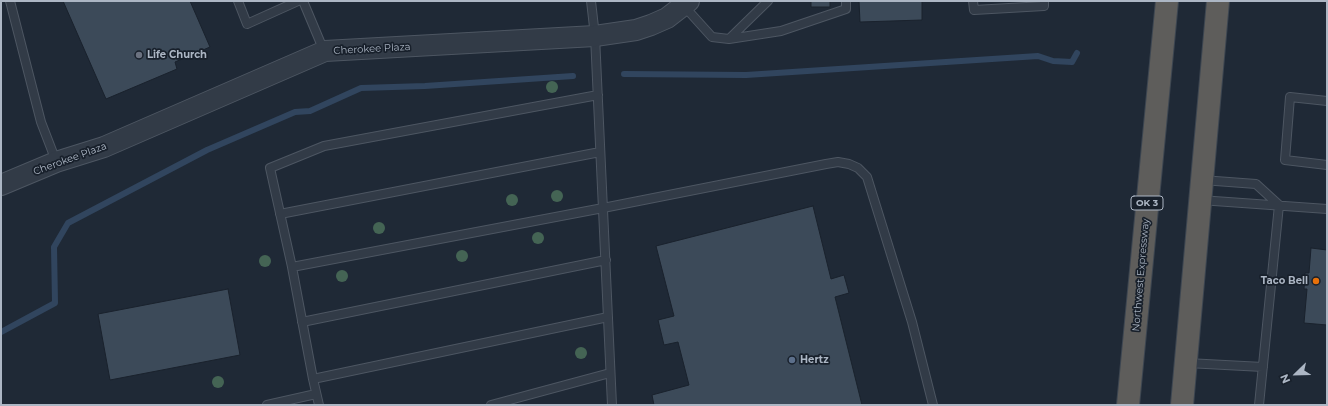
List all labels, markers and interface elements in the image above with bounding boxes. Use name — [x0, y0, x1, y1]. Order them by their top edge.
street label: Cherokee Plaza — [333, 41, 411, 57]
place label: Life Church — [147, 49, 207, 61]
marker: Life Church — [134, 50, 144, 60]
street label: Cherokee Plaza — [32, 140, 108, 178]
road number: OK 3 — [1131, 196, 1163, 210]
street label: Northwest Expressway — [1130, 218, 1152, 332]
place label: Taco Bell — [1261, 275, 1308, 287]
marker: Taco Bell — [1311, 276, 1321, 286]
place label: Hertz — [800, 354, 829, 366]
north arrow — [1276, 354, 1316, 394]
marker: Hertz — [787, 355, 797, 365]
text: N — [1277, 372, 1293, 386]

